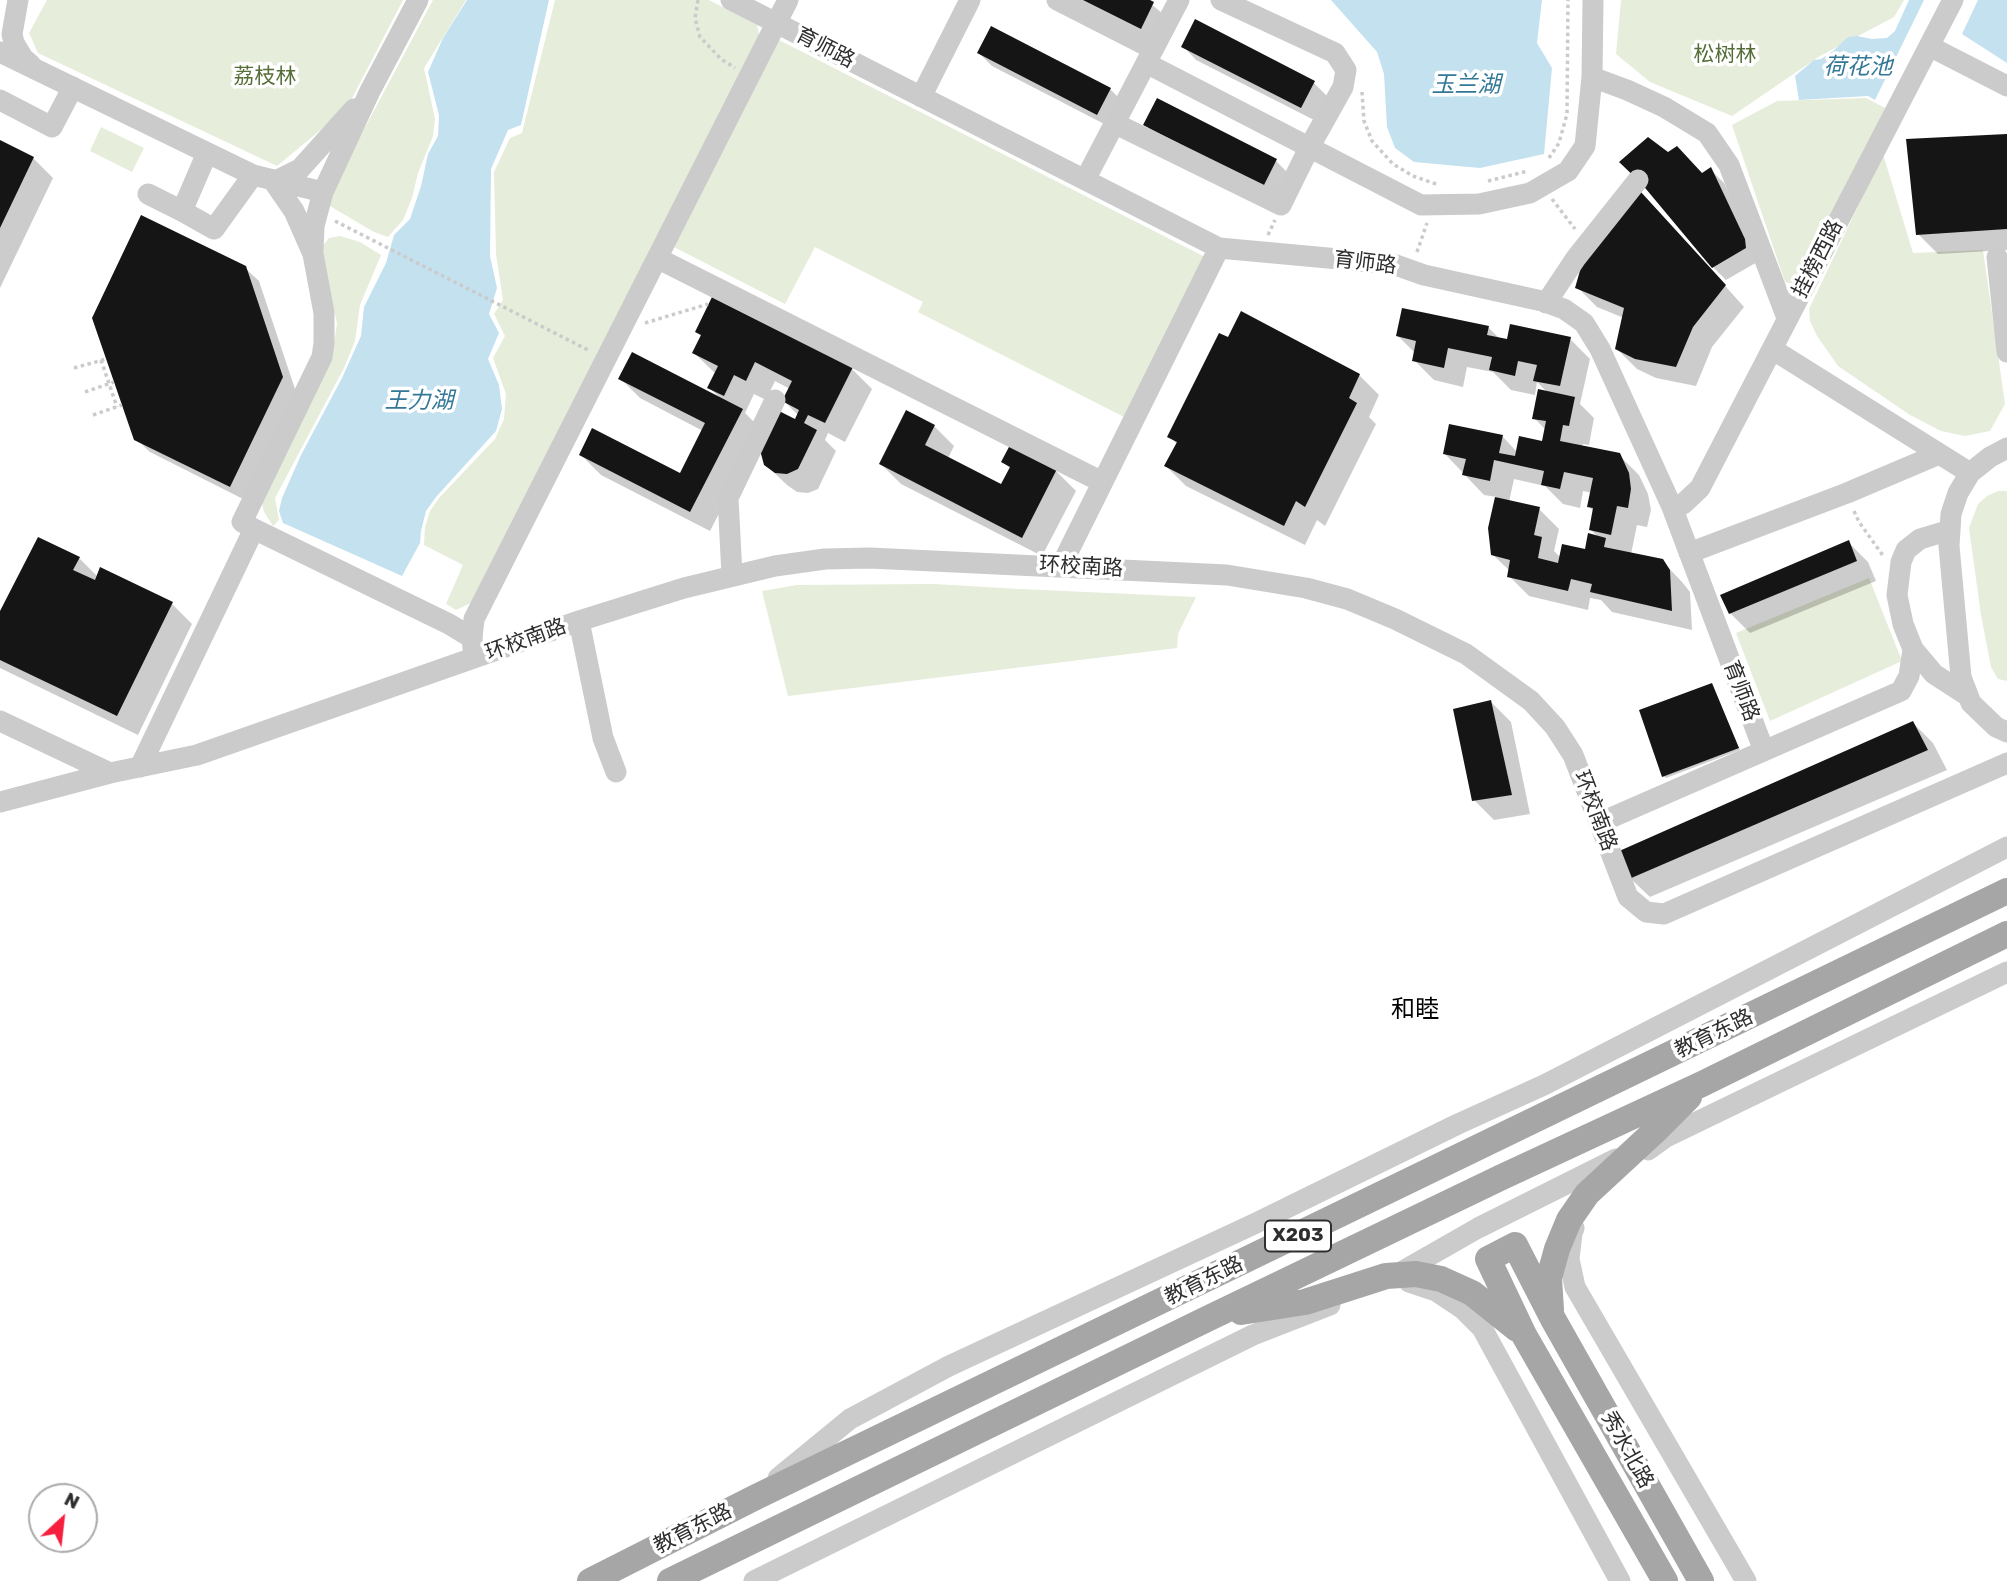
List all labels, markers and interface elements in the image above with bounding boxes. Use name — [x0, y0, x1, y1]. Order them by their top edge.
street label: 育师路 — [791, 22, 859, 74]
park label: 松树林 — [1694, 42, 1756, 68]
water label: 荷花池 — [1824, 53, 1892, 81]
park label: 荔枝林 — [234, 64, 296, 90]
water label: 玉兰湖 — [1432, 71, 1500, 99]
street label: 挂榜西路 — [1788, 216, 1848, 302]
street label: 育师路 — [1332, 247, 1398, 279]
water label: 王力湖 — [385, 387, 453, 415]
street label: 环校南路 — [1038, 552, 1124, 582]
street label: 环校南路 — [482, 614, 570, 666]
street label: 育师路 — [1718, 657, 1764, 725]
street label: 环校南路 — [1568, 767, 1622, 855]
district label: 和睦 — [1391, 996, 1439, 1024]
street label: 教育东路 — [1671, 1004, 1757, 1064]
road number: X203 — [1265, 1220, 1331, 1252]
street label: 教育东路 — [1161, 1251, 1247, 1311]
street label: 秀水北路 — [1596, 1407, 1658, 1493]
north arrow — [28, 1483, 98, 1553]
text: N — [61, 1487, 83, 1514]
street label: 教育东路 — [650, 1499, 736, 1559]

